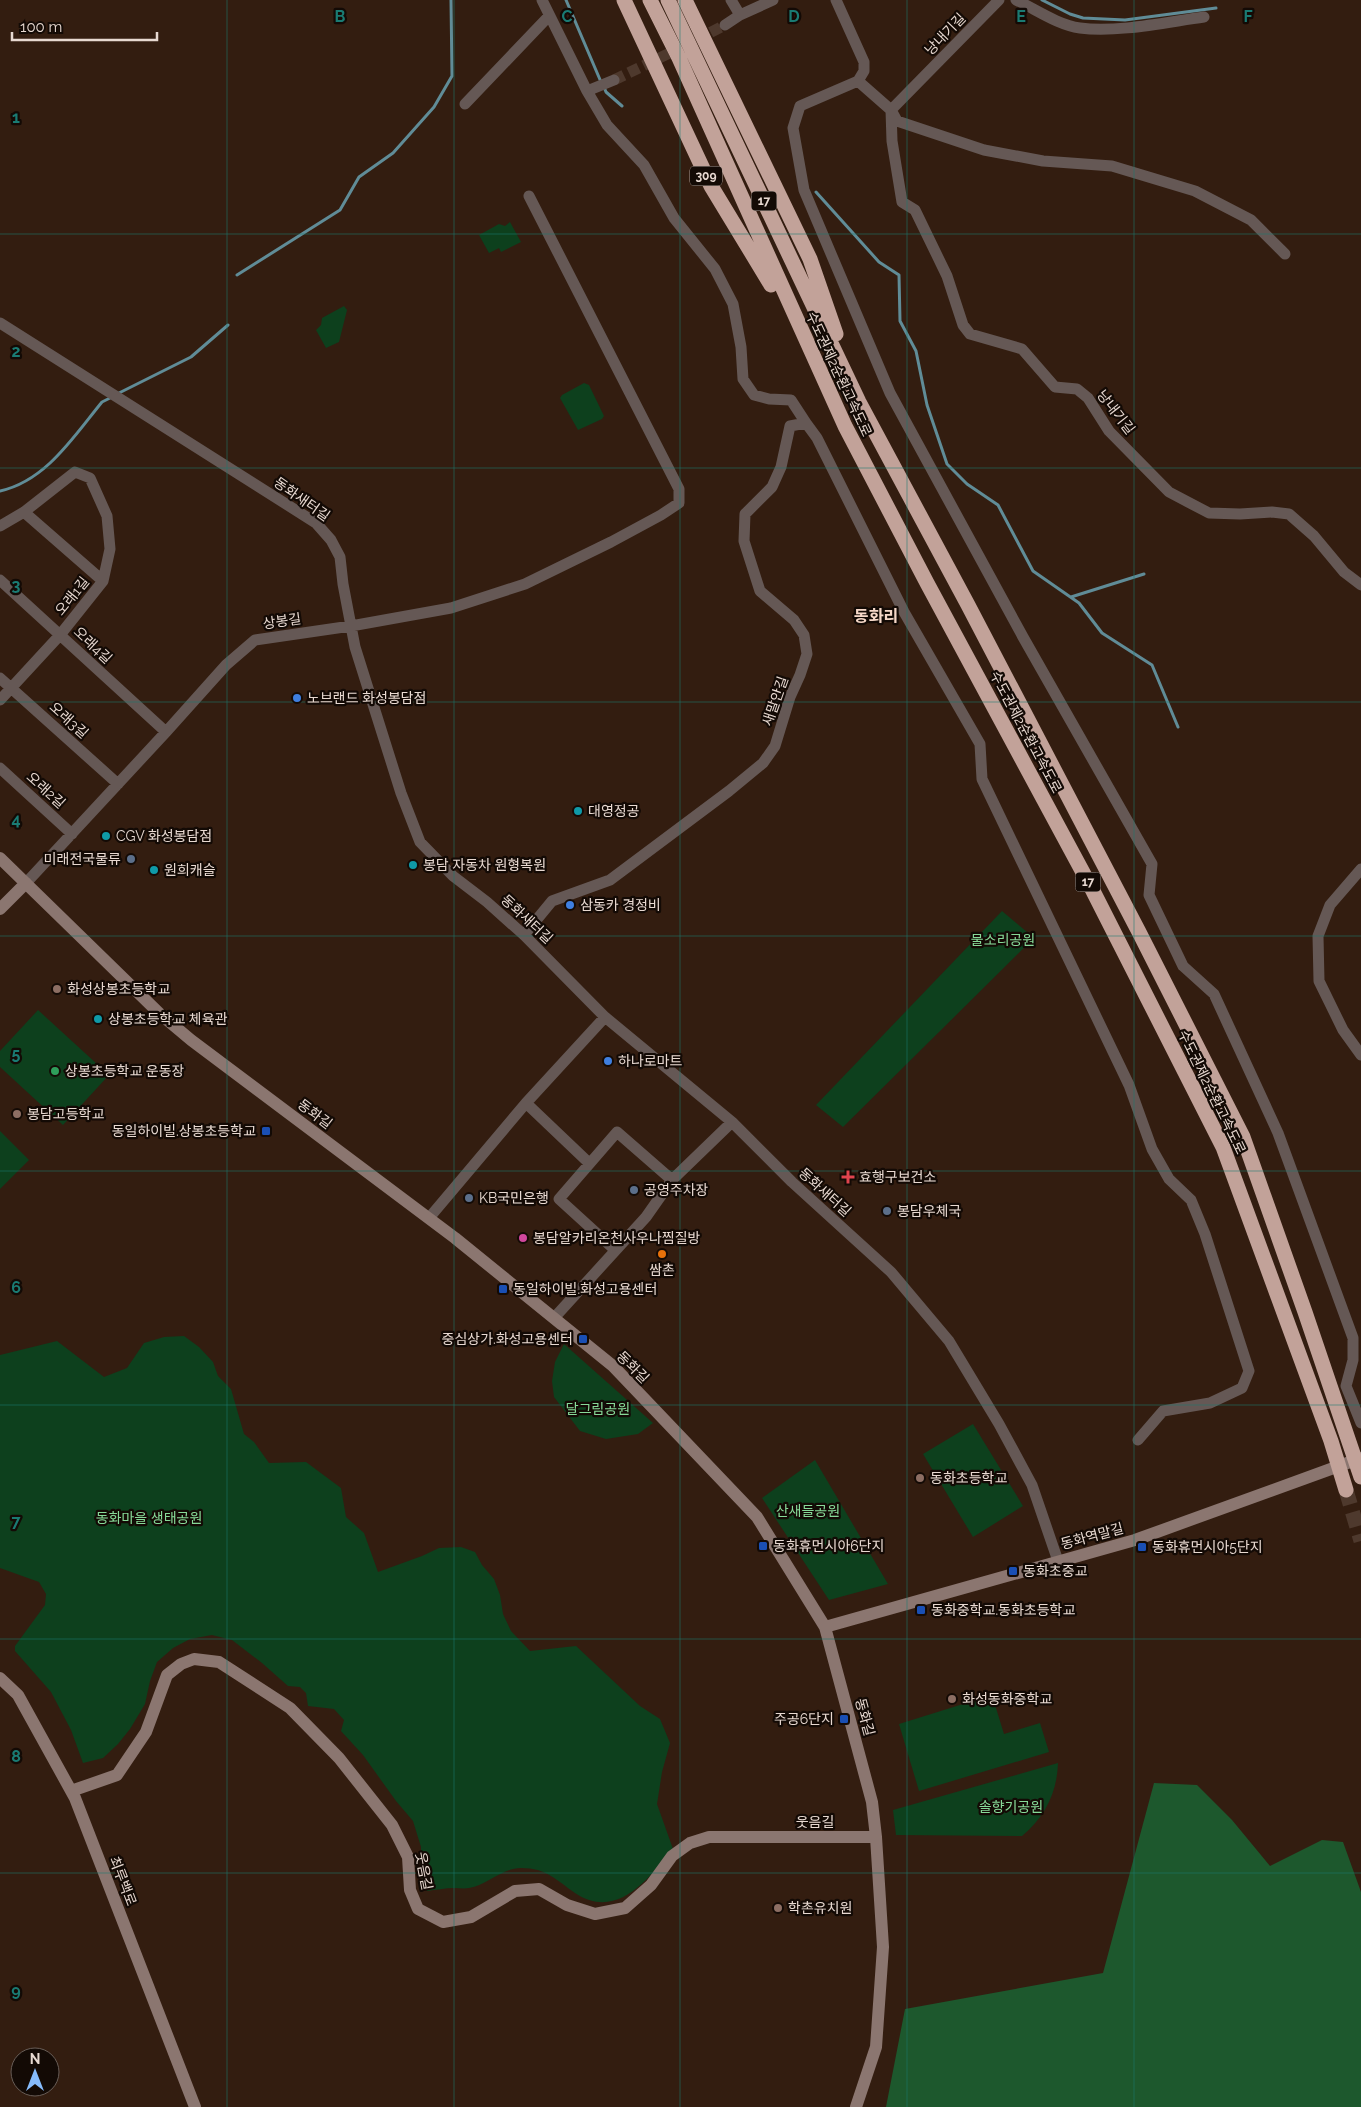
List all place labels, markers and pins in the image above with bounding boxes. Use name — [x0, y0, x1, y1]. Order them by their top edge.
place label: 노브랜드 화성봉담점 — [307, 690, 427, 706]
marker: 노브랜드 화성봉담점 — [291, 692, 303, 704]
place label: 대영정공 — [588, 803, 640, 819]
marker: 대영정공 — [572, 805, 584, 817]
place label: CGV 화성봉담점 — [116, 828, 212, 844]
marker: CGV 화성봉담점 — [100, 830, 112, 842]
place label: 미래전국물류 — [44, 851, 121, 867]
marker: 미래전국물류 — [125, 853, 137, 865]
place label: 봉담 자동차 원형복원 — [423, 857, 546, 873]
marker: 봉담 자동차 원형복원 — [407, 859, 419, 871]
place label: 원희캐슬 — [164, 862, 216, 878]
marker: 원희캐슬 — [148, 864, 160, 876]
place label: 삼동카 경정비 — [580, 897, 661, 913]
marker: 삼동카 경정비 — [564, 899, 576, 911]
place label: 화성상봉초등학교 — [67, 981, 170, 997]
marker: 화성상봉초등학교 — [51, 983, 63, 995]
place label: 상봉초등학교 체육관 — [108, 1011, 228, 1027]
marker: 상봉초등학교 체육관 — [92, 1013, 104, 1025]
place label: 하나로마트 — [618, 1053, 683, 1069]
marker: 하나로마트 — [602, 1055, 614, 1067]
place label: 상봉초등학교 운동장 — [65, 1063, 185, 1079]
marker: 상봉초등학교 운동장 — [49, 1065, 61, 1077]
place label: 봉담고등학교 — [27, 1106, 104, 1122]
marker: 봉담고등학교 — [11, 1108, 23, 1120]
place label: 동일하이빌.상봉초등학교 — [112, 1123, 256, 1139]
marker: 동일하이빌.상봉초등학교 — [260, 1125, 272, 1137]
place label: 효행구보건소 — [859, 1169, 936, 1185]
marker: 효행구보건소 — [841, 1170, 855, 1184]
place label: 공영주차장 — [644, 1182, 709, 1198]
marker: 공영주차장 — [628, 1184, 640, 1196]
place label: KB국민은행 — [479, 1190, 549, 1206]
marker: KB국민은행 — [463, 1192, 475, 1204]
place label: 봉담우체국 — [897, 1203, 962, 1219]
marker: 봉담우체국 — [881, 1205, 893, 1217]
place label: 봉담알카리온천사우나찜질방 — [533, 1230, 701, 1246]
marker: 봉담알카리온천사우나찜질방 — [517, 1232, 529, 1244]
marker: 쌈촌 — [656, 1248, 668, 1260]
place label: 쌈촌 — [649, 1262, 675, 1278]
place label: 동일하이빌.화성고용센터 — [513, 1281, 657, 1297]
marker: 동일하이빌.화성고용센터 — [497, 1283, 509, 1295]
place label: 중심상가.화성고용센터 — [442, 1331, 573, 1347]
marker: 중심상가.화성고용센터 — [577, 1333, 589, 1345]
place label: 동화초등학교 — [930, 1470, 1007, 1486]
marker: 동화초등학교 — [914, 1472, 926, 1484]
place label: 동화휴먼시아6단지 — [773, 1538, 884, 1554]
place label: 동화휴먼시아5단지 — [1152, 1539, 1263, 1555]
marker: 동화휴먼시아6단지 — [757, 1540, 769, 1552]
marker: 동화휴먼시아5단지 — [1136, 1541, 1148, 1553]
place label: 동화초중교 — [1023, 1563, 1088, 1579]
marker: 동화초중교 — [1007, 1565, 1019, 1577]
place label: 동화중학교.동화초등학교 — [931, 1602, 1075, 1618]
marker: 동화중학교.동화초등학교 — [915, 1604, 927, 1616]
place label: 화성동화중학교 — [962, 1691, 1052, 1707]
marker: 화성동화중학교 — [946, 1693, 958, 1705]
place label: 주공6단지 — [774, 1711, 834, 1727]
marker: 주공6단지 — [838, 1713, 850, 1725]
place label: 학촌유치원 — [788, 1900, 852, 1916]
marker: 학촌유치원 — [772, 1902, 784, 1914]

